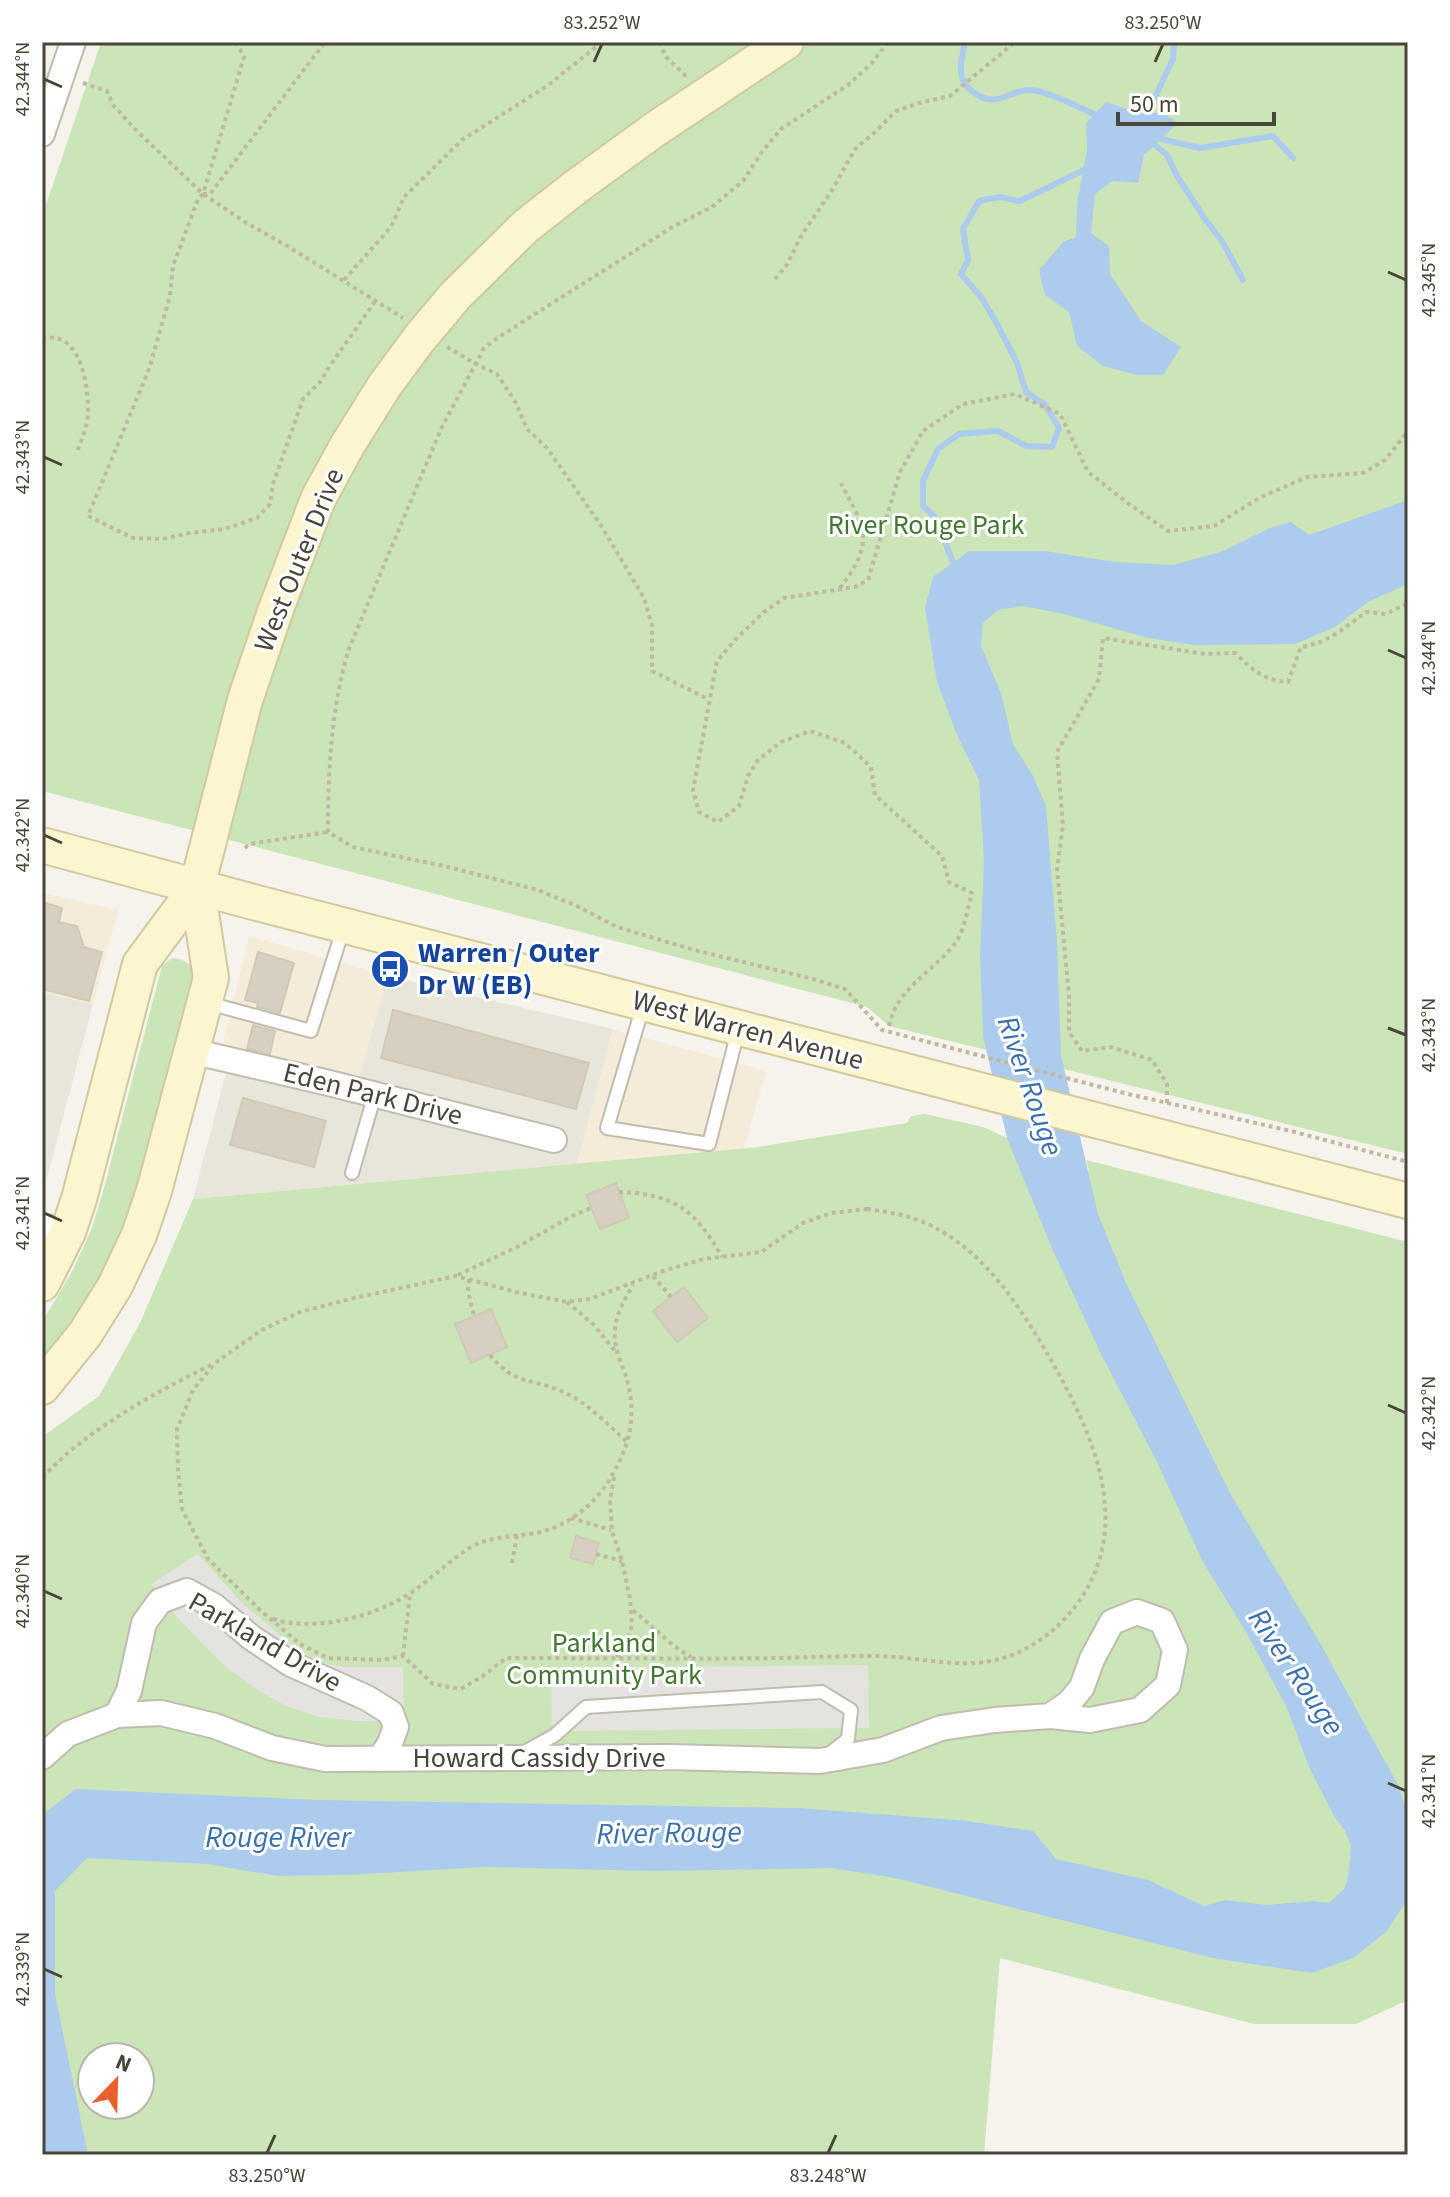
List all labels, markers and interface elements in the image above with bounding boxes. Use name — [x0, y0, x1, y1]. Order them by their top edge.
text: 83.252°W — [563, 9, 641, 37]
text: 83.250°W — [1124, 9, 1202, 37]
text: 42.344°N — [9, 42, 37, 116]
scale bar — [1118, 76, 1274, 126]
text: 50 m — [1130, 87, 1179, 122]
text: 42.345°N — [1415, 243, 1443, 317]
text: 42.343°N — [9, 420, 37, 494]
street label: West Outer Drive — [244, 462, 354, 658]
park label: River Rouge Park — [828, 505, 1024, 545]
text: 42.344°N — [1415, 621, 1443, 695]
text: 42.342°N — [9, 798, 37, 872]
place label: Warren / Outer Dr W (EB) — [418, 933, 600, 1005]
bus stop icon: Warren / Outer Dr W (EB) — [369, 948, 411, 990]
street label: West Warren Avenue — [628, 980, 868, 1080]
text: 42.343°N — [1415, 998, 1443, 1072]
water label: River Rouge — [986, 1010, 1074, 1162]
street label: Eden Park Drive — [279, 1052, 467, 1136]
text: 42.341°N — [9, 1176, 37, 1250]
text: 42.342°N — [1415, 1376, 1443, 1450]
text: 42.340°N — [9, 1554, 37, 1628]
street label: Parkland Drive — [181, 1582, 349, 1702]
water label: River Rouge — [1237, 1600, 1355, 1744]
park label: Parkland Community Park — [506, 1623, 702, 1695]
street label: Howard Cassidy Drive — [412, 1738, 666, 1778]
text: 42.341°N — [1415, 1754, 1443, 1828]
water label: River Rouge — [596, 1810, 742, 1856]
water label: Rouge River — [205, 1816, 352, 1859]
text: 42.339°N — [9, 1932, 37, 2006]
north arrow — [76, 2041, 156, 2121]
text: N — [110, 2046, 136, 2081]
text: 83.250°W — [228, 2162, 306, 2190]
text: 83.248°W — [789, 2162, 867, 2190]

